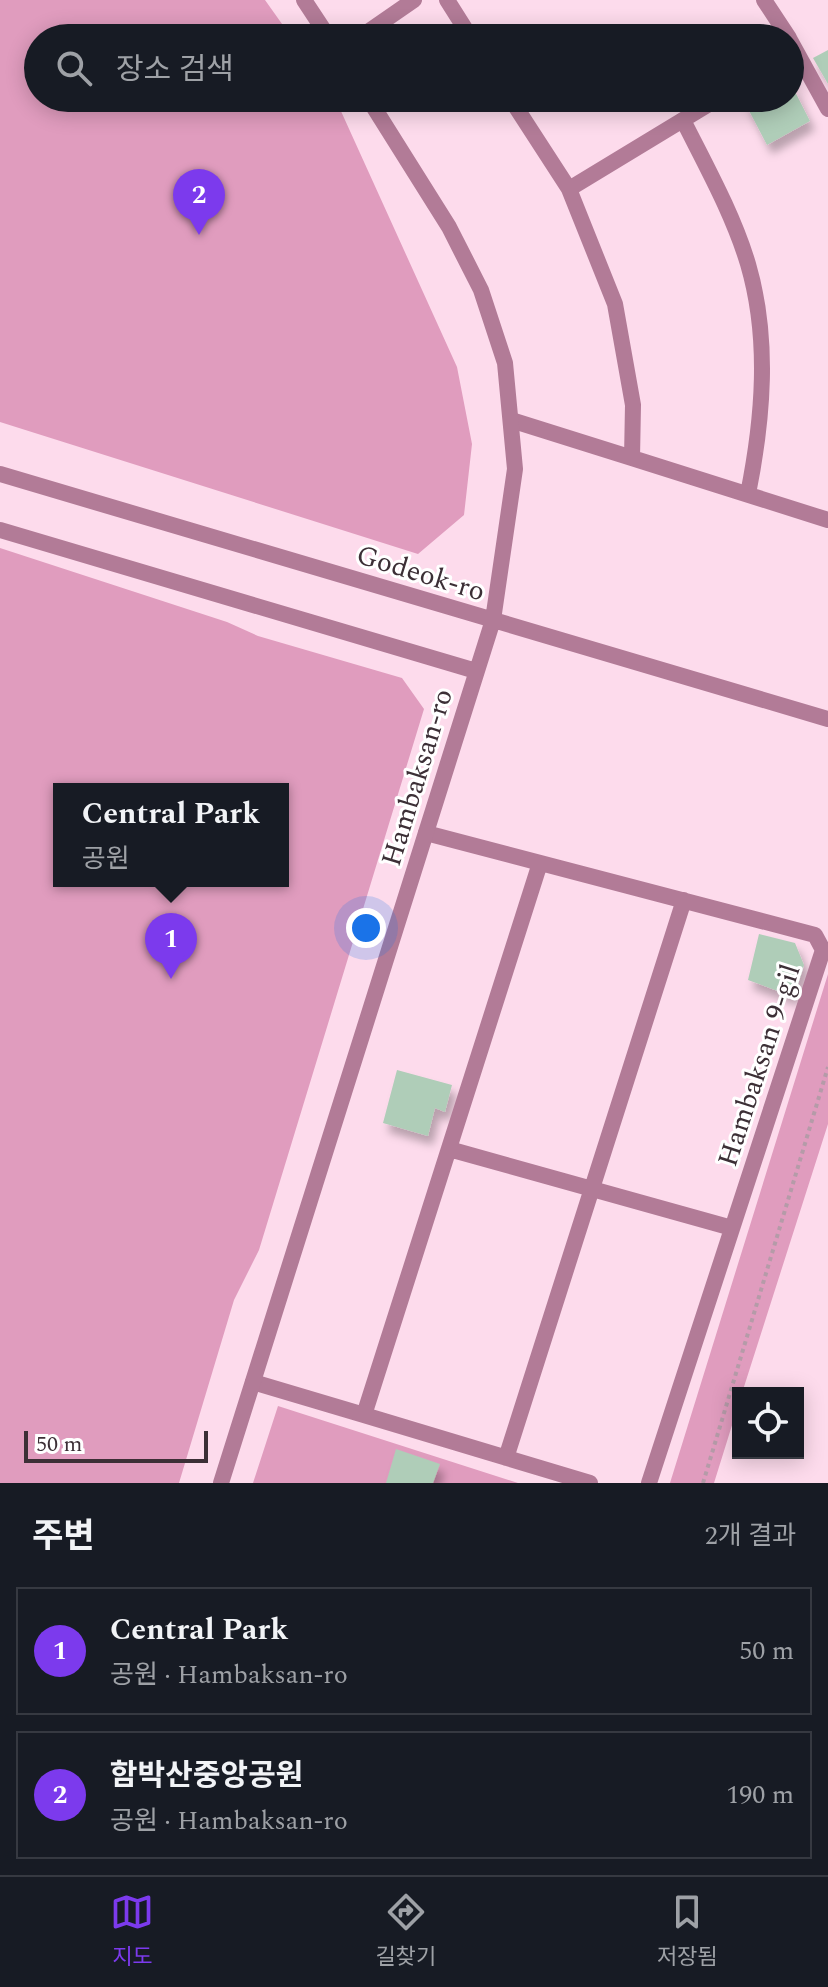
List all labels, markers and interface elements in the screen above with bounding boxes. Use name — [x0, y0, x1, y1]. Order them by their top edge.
search box — [24, 24, 804, 112]
icon: search — [52, 46, 96, 90]
text: 장소 검색 — [116, 47, 234, 93]
pin: 2 — [173, 169, 225, 235]
street label: Godeok-ro — [351, 534, 490, 613]
street label: Hambaksan-ro — [370, 683, 465, 871]
popup — [53, 783, 289, 887]
text: Central Park — [82, 791, 260, 837]
text: 공원 — [82, 839, 130, 879]
your location — [346, 908, 386, 948]
pin: 1 — [145, 913, 197, 979]
street label: Hambaksan 9-gil — [706, 959, 812, 1172]
map controls — [732, 1387, 804, 1459]
button: locate — [732, 1387, 804, 1459]
scale bar — [24, 1427, 208, 1463]
text: 50 m — [36, 1428, 82, 1461]
text: 주변 — [32, 1511, 95, 1563]
text: 2개 결과 — [705, 1516, 796, 1556]
text: Central Park — [110, 1607, 288, 1653]
text: 1 — [53, 1631, 67, 1671]
text: 50 m — [739, 1631, 794, 1671]
text: 공원 · Hambaksan-ro — [110, 1655, 348, 1695]
text: 함박산중앙공원 — [110, 1753, 303, 1799]
text: 2 — [53, 1775, 67, 1815]
text: 190 m — [726, 1775, 794, 1815]
text: 공원 · Hambaksan-ro — [110, 1801, 348, 1841]
tab: 지도 — [110, 1890, 154, 1974]
tab: 길찾기 — [375, 1890, 436, 1974]
tab: 저장됨 — [657, 1890, 718, 1974]

